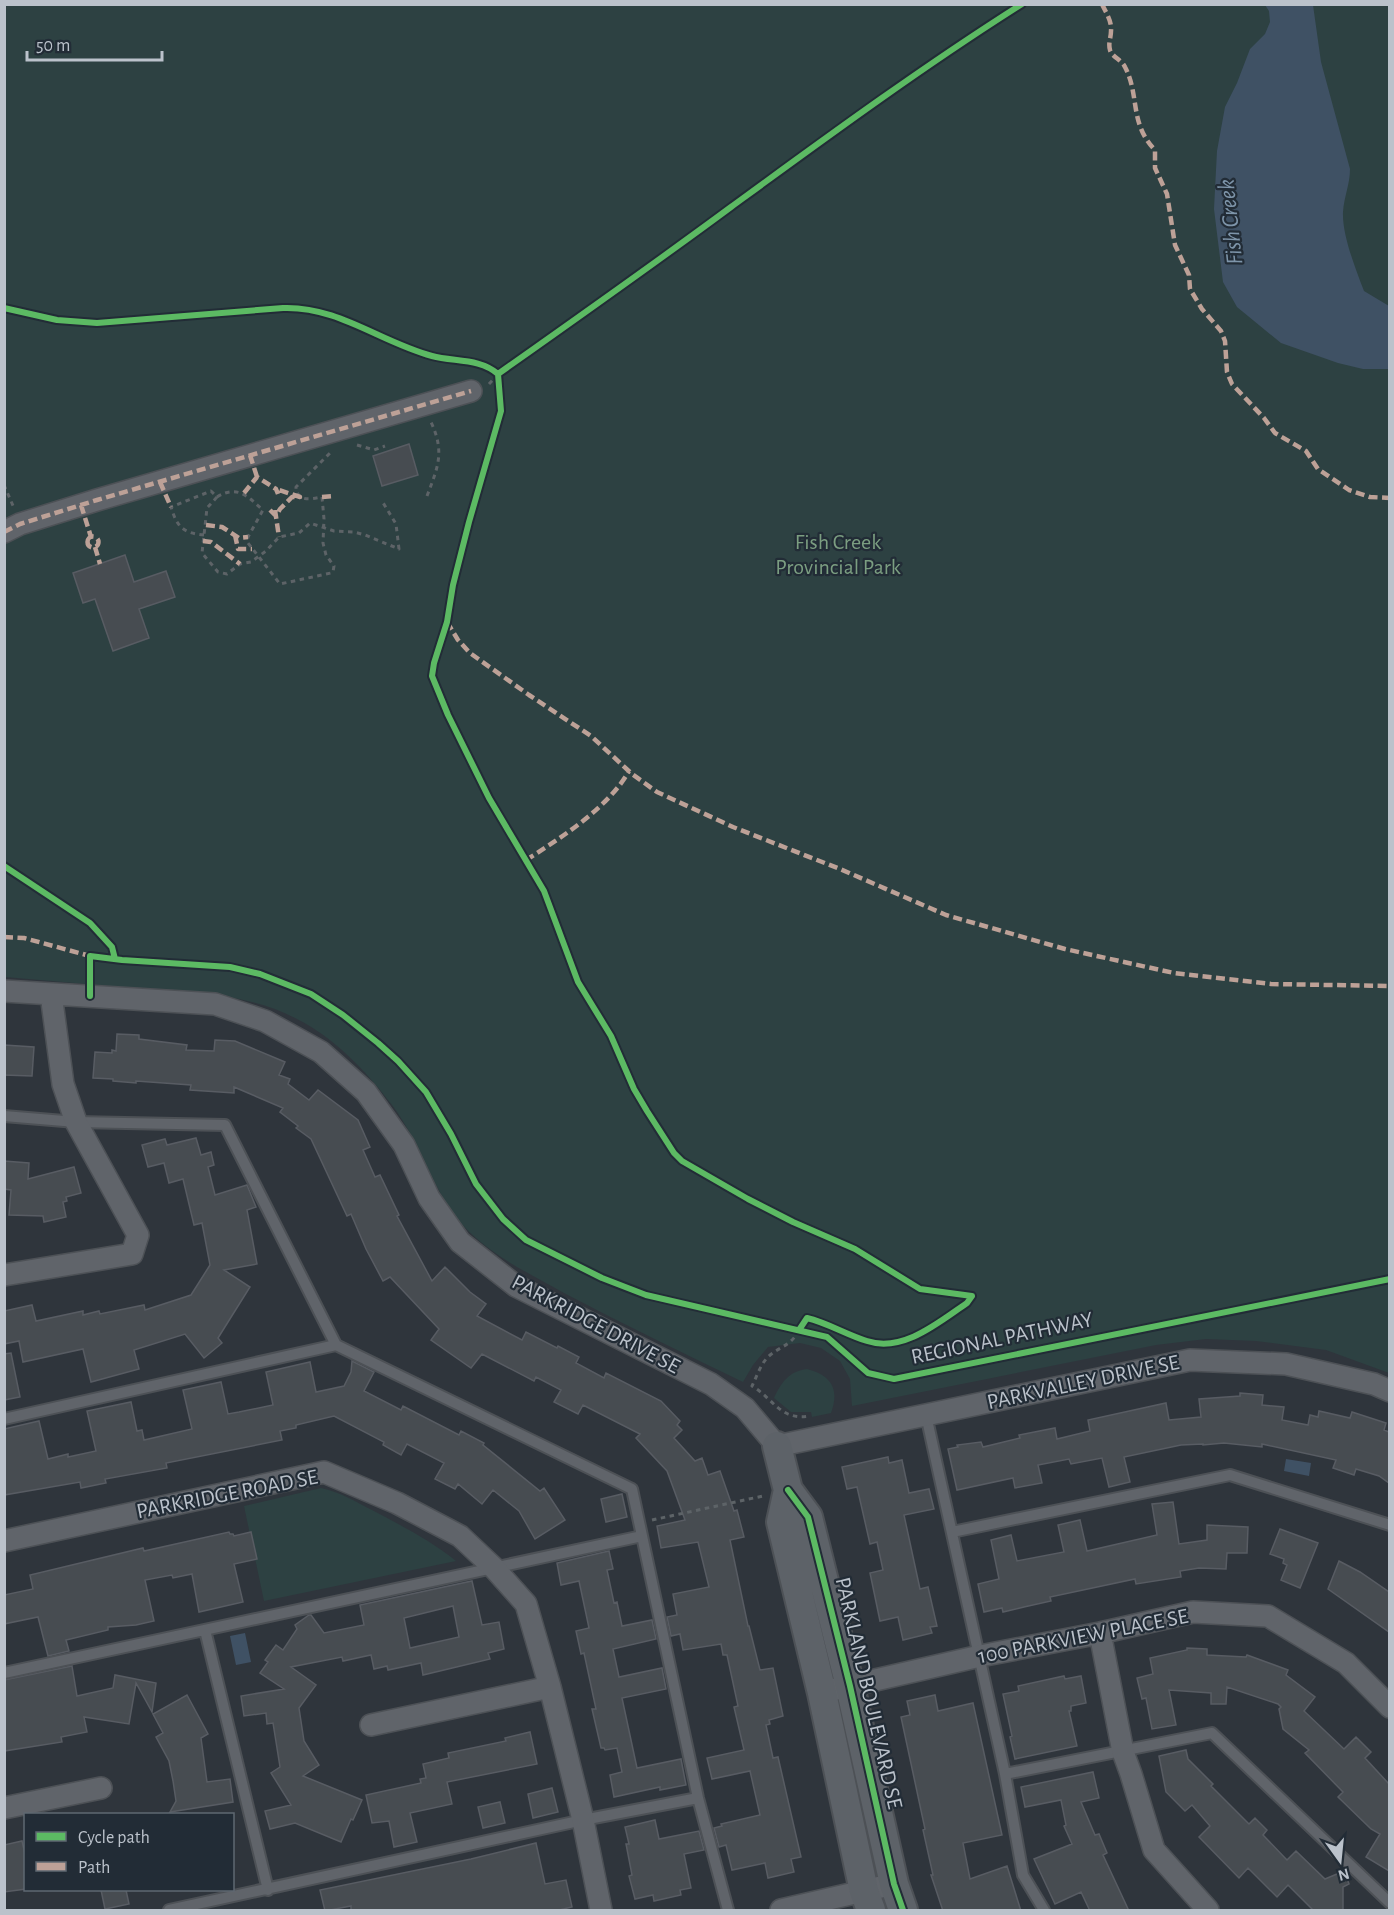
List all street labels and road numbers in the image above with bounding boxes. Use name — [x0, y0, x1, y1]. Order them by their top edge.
street label: PARKRIDGE DRIVE SE — [508, 1270, 684, 1378]
street label: REGIONAL PATHWAY — [909, 1308, 1095, 1368]
street label: PARKVALLEY DRIVE SE — [985, 1351, 1181, 1413]
street label: PARKRIDGE ROAD SE — [134, 1466, 320, 1522]
street label: PARKLAND BOULEVARD SE — [832, 1575, 906, 1811]
street label: 100 PARKVIEW PLACE SE — [976, 1605, 1190, 1667]

